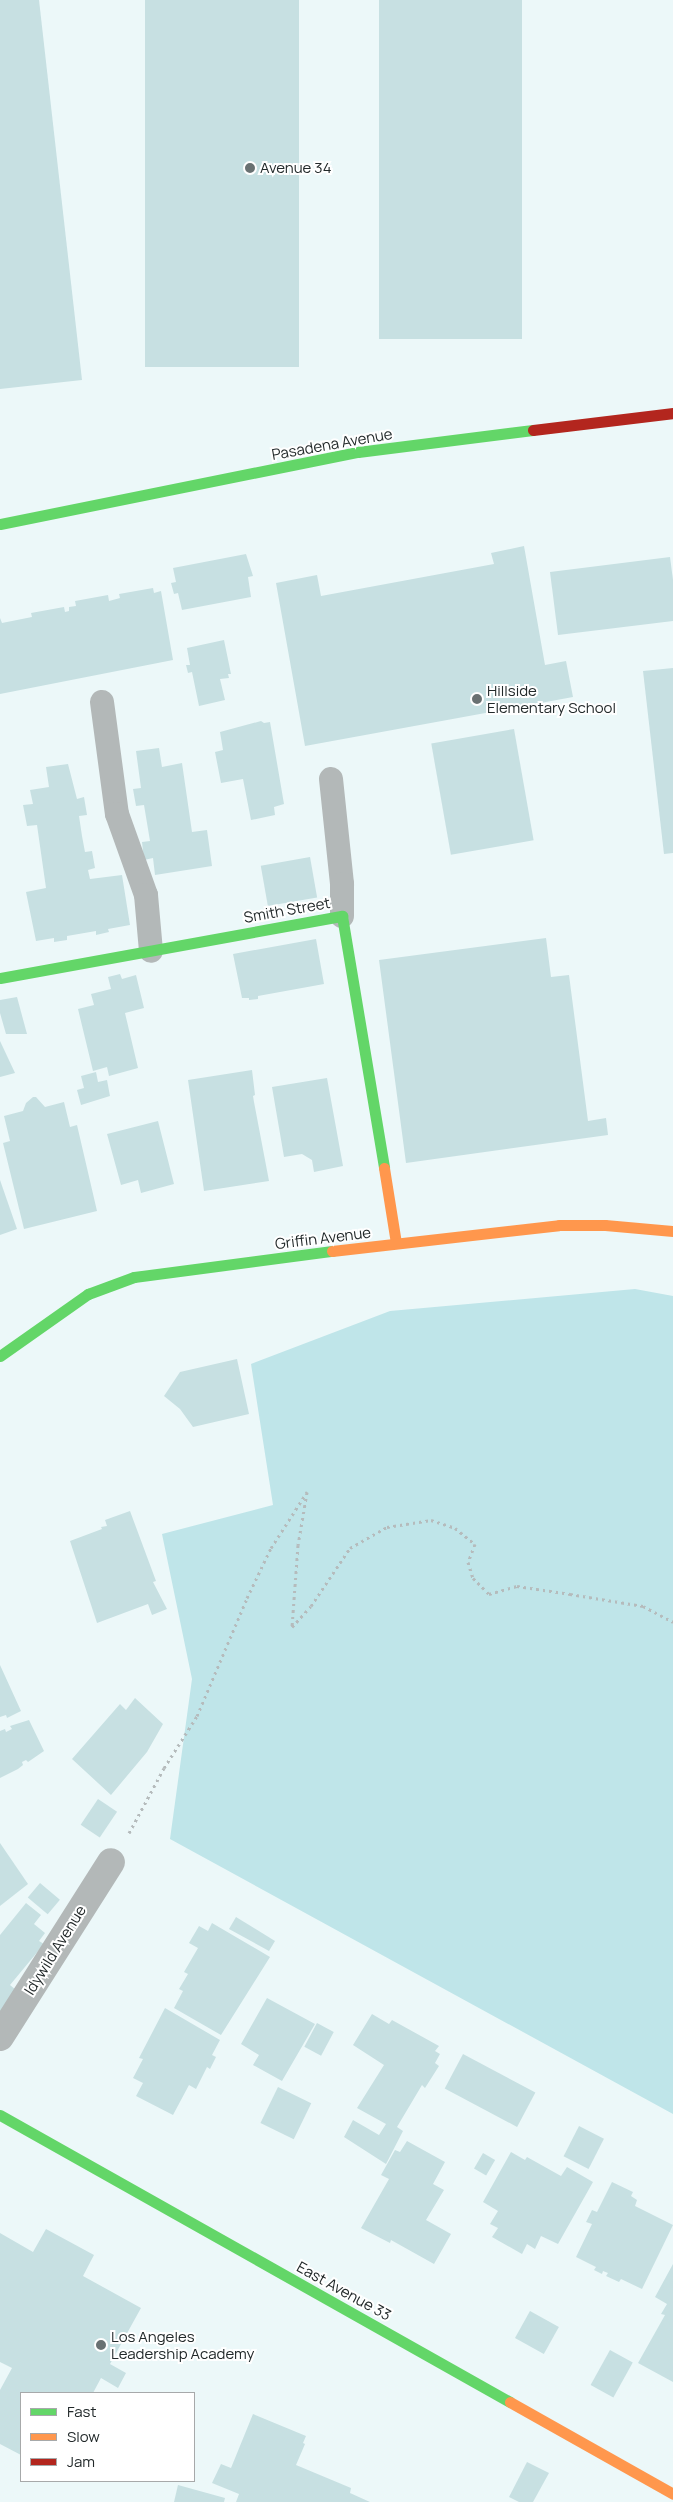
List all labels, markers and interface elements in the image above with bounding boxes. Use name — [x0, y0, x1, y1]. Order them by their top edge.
place label: Avenue 34 — [260, 159, 331, 177]
marker: Avenue 34 — [244, 162, 256, 174]
street label: Pasadena Avenue — [270, 425, 394, 463]
place label: Hillside Elementary School — [487, 681, 616, 716]
marker: Hillside Elementary School — [471, 693, 483, 705]
street label: Smith Street — [242, 894, 332, 926]
street label: Griffin Avenue — [274, 1223, 372, 1253]
street label: Idywild Avenue — [20, 1902, 90, 1998]
street label: East Avenue 33 — [294, 2258, 394, 2324]
place label: Los Angeles Leadership Academy — [111, 2327, 254, 2362]
marker: Los Angeles Leadership Academy — [95, 2339, 107, 2351]
legend — [20, 2392, 195, 2482]
text: Fast — [67, 2401, 96, 2422]
text: Slow — [67, 2426, 100, 2447]
text: Jam — [67, 2451, 95, 2472]

